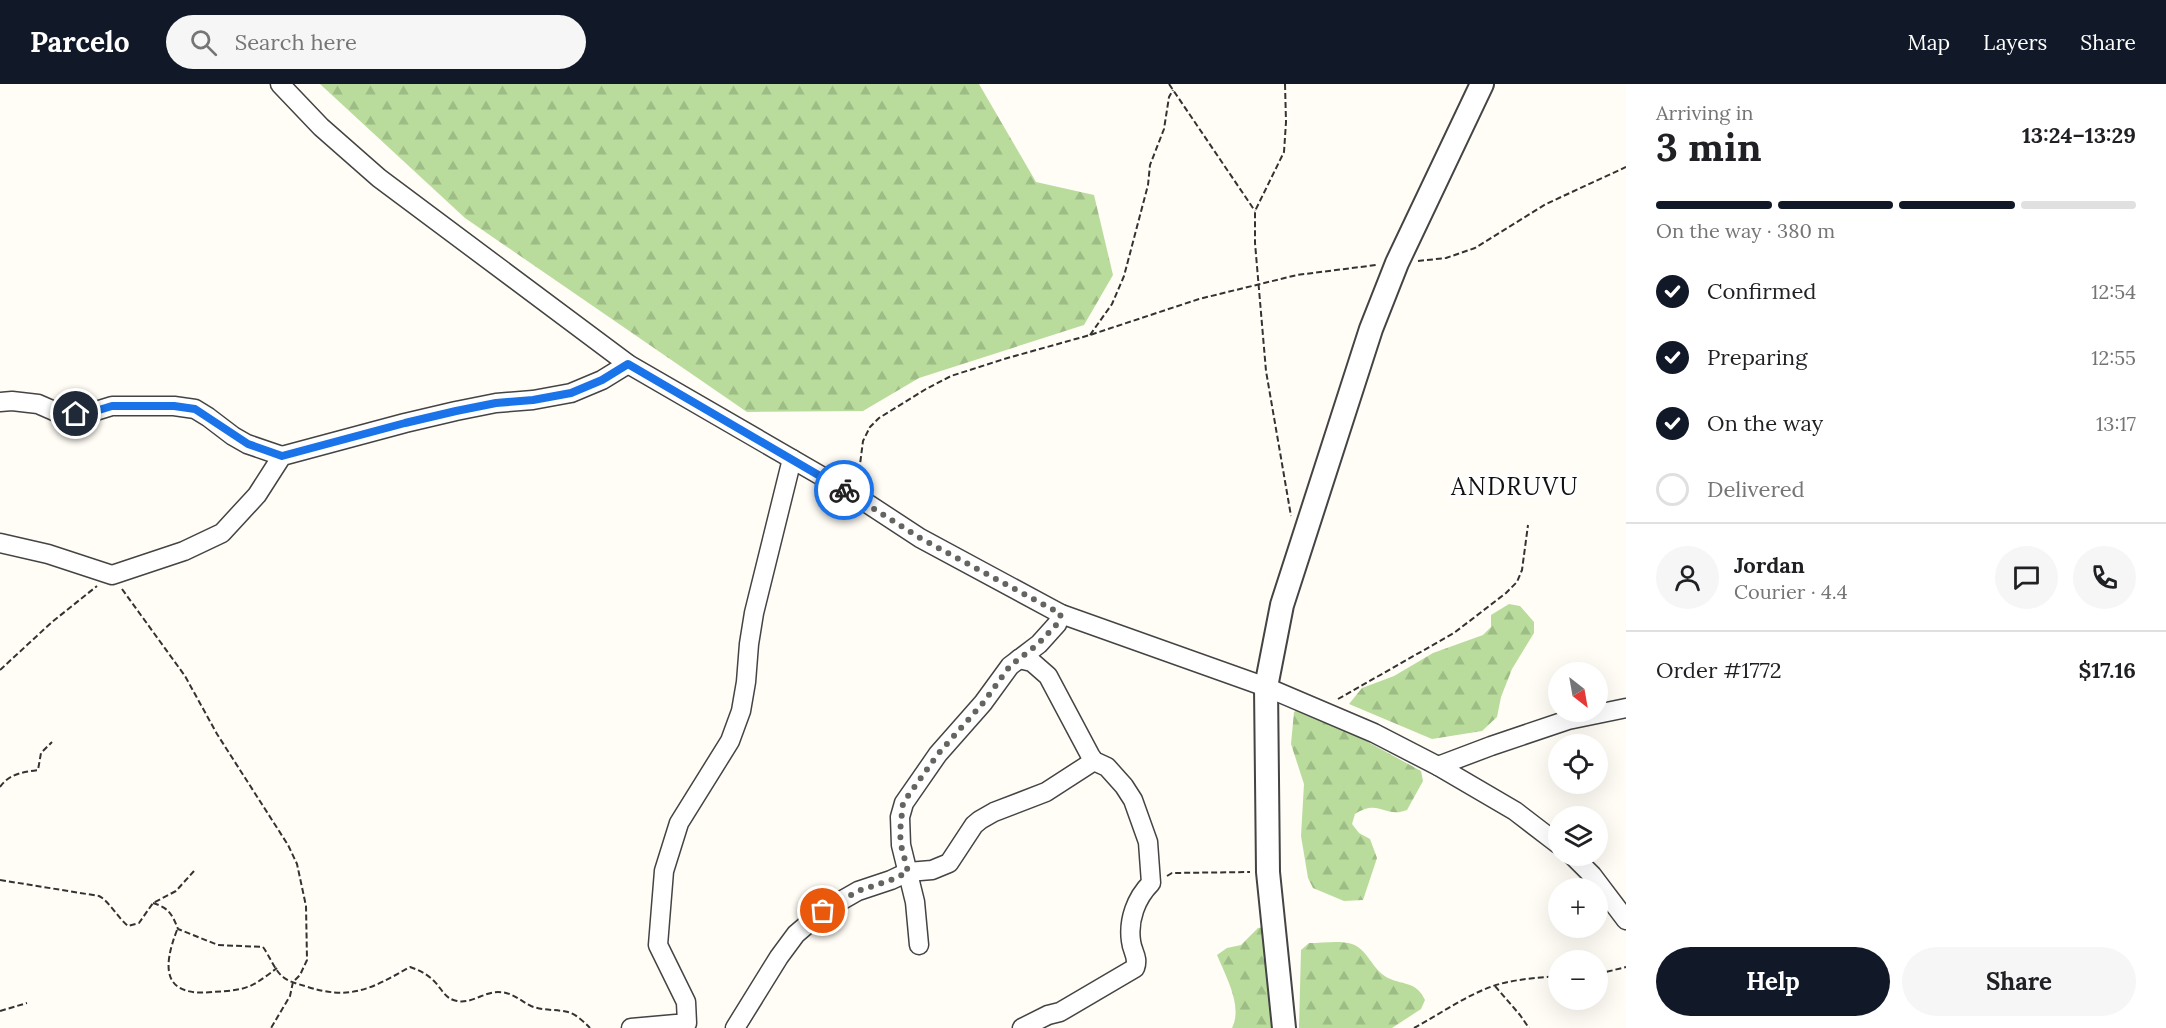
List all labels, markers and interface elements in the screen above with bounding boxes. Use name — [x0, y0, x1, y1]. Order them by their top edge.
search box — [166, 15, 586, 69]
text: Parcelo — [30, 24, 130, 60]
icon: search — [187, 26, 220, 59]
text: Search here — [235, 28, 357, 56]
text: Map — [1907, 29, 1950, 56]
text: Layers — [1983, 29, 2047, 56]
text: Share — [2080, 29, 2136, 56]
text: Arriving in — [1656, 100, 1753, 125]
text: 13:24–13:29 — [2022, 121, 2136, 149]
text: 3 min — [1656, 122, 1762, 172]
text: On the way · 380 m — [1656, 218, 1835, 243]
icon: check — [1656, 275, 1689, 308]
text: Confirmed — [1707, 277, 1816, 305]
text: 12:54 — [2091, 279, 2136, 304]
icon: check — [1656, 341, 1689, 374]
text: Preparing — [1707, 343, 1807, 371]
text: 12:55 — [2091, 345, 2136, 370]
pin — [50, 388, 101, 439]
icon: home — [59, 397, 92, 430]
icon: check — [1656, 407, 1689, 440]
text: On the way — [1707, 409, 1823, 437]
text: 13:17 — [2096, 411, 2136, 436]
courier — [814, 460, 874, 520]
district label: ANDRUVU — [1450, 471, 1579, 502]
icon: bike — [828, 474, 861, 507]
text: Delivered — [1707, 475, 1805, 503]
button: person — [1656, 546, 1719, 609]
button: chat — [1995, 546, 2058, 609]
button: phone — [2073, 546, 2136, 609]
text: Jordan — [1734, 551, 1805, 579]
text: Courier · 4.4 — [1734, 579, 1848, 604]
text: Order #1772 — [1656, 656, 1782, 684]
text: $17.16 — [2078, 656, 2136, 684]
north arrow — [1548, 662, 1608, 722]
map controls — [1548, 662, 1608, 1010]
button: locate — [1548, 734, 1608, 794]
button: layers — [1548, 806, 1608, 866]
button: + — [1548, 878, 1608, 938]
pin — [797, 885, 848, 936]
icon: bag — [806, 894, 839, 927]
button: Help — [1656, 947, 1890, 1016]
button: Share — [1902, 947, 2136, 1016]
button: − — [1548, 950, 1608, 1010]

